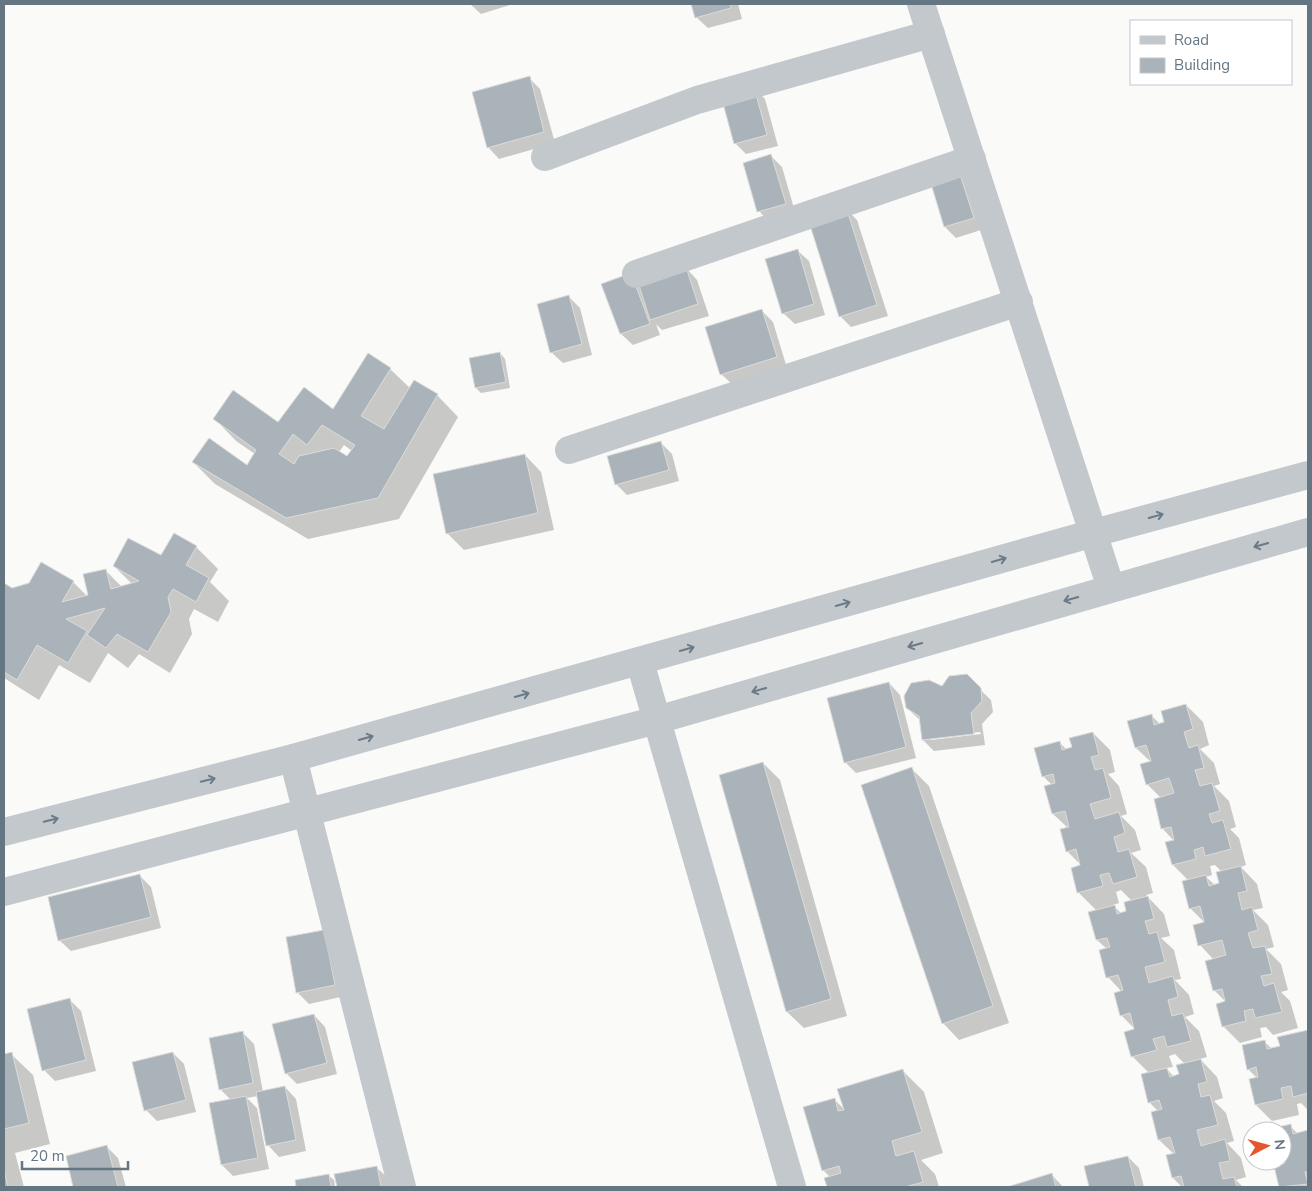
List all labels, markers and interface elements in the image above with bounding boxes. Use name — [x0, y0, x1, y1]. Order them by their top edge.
legend — [1130, 20, 1292, 85]
text: Road — [1174, 30, 1209, 50]
text: Building — [1174, 55, 1230, 75]
one-way arrow — [1148, 511, 1164, 521]
one-way arrow — [1254, 541, 1270, 550]
one-way arrow — [991, 555, 1007, 564]
one-way arrow — [1064, 595, 1080, 605]
one-way arrow — [835, 599, 851, 609]
one-way arrow — [908, 640, 924, 650]
one-way arrow — [678, 643, 694, 653]
one-way arrow — [752, 686, 768, 696]
one-way arrow — [514, 689, 530, 699]
one-way arrow — [357, 733, 373, 743]
one-way arrow — [200, 775, 216, 784]
one-way arrow — [43, 815, 59, 824]
north arrow — [1242, 1121, 1292, 1171]
scale bar — [22, 1138, 129, 1170]
text: N — [1269, 1138, 1289, 1151]
text: 20 m — [30, 1146, 65, 1166]

